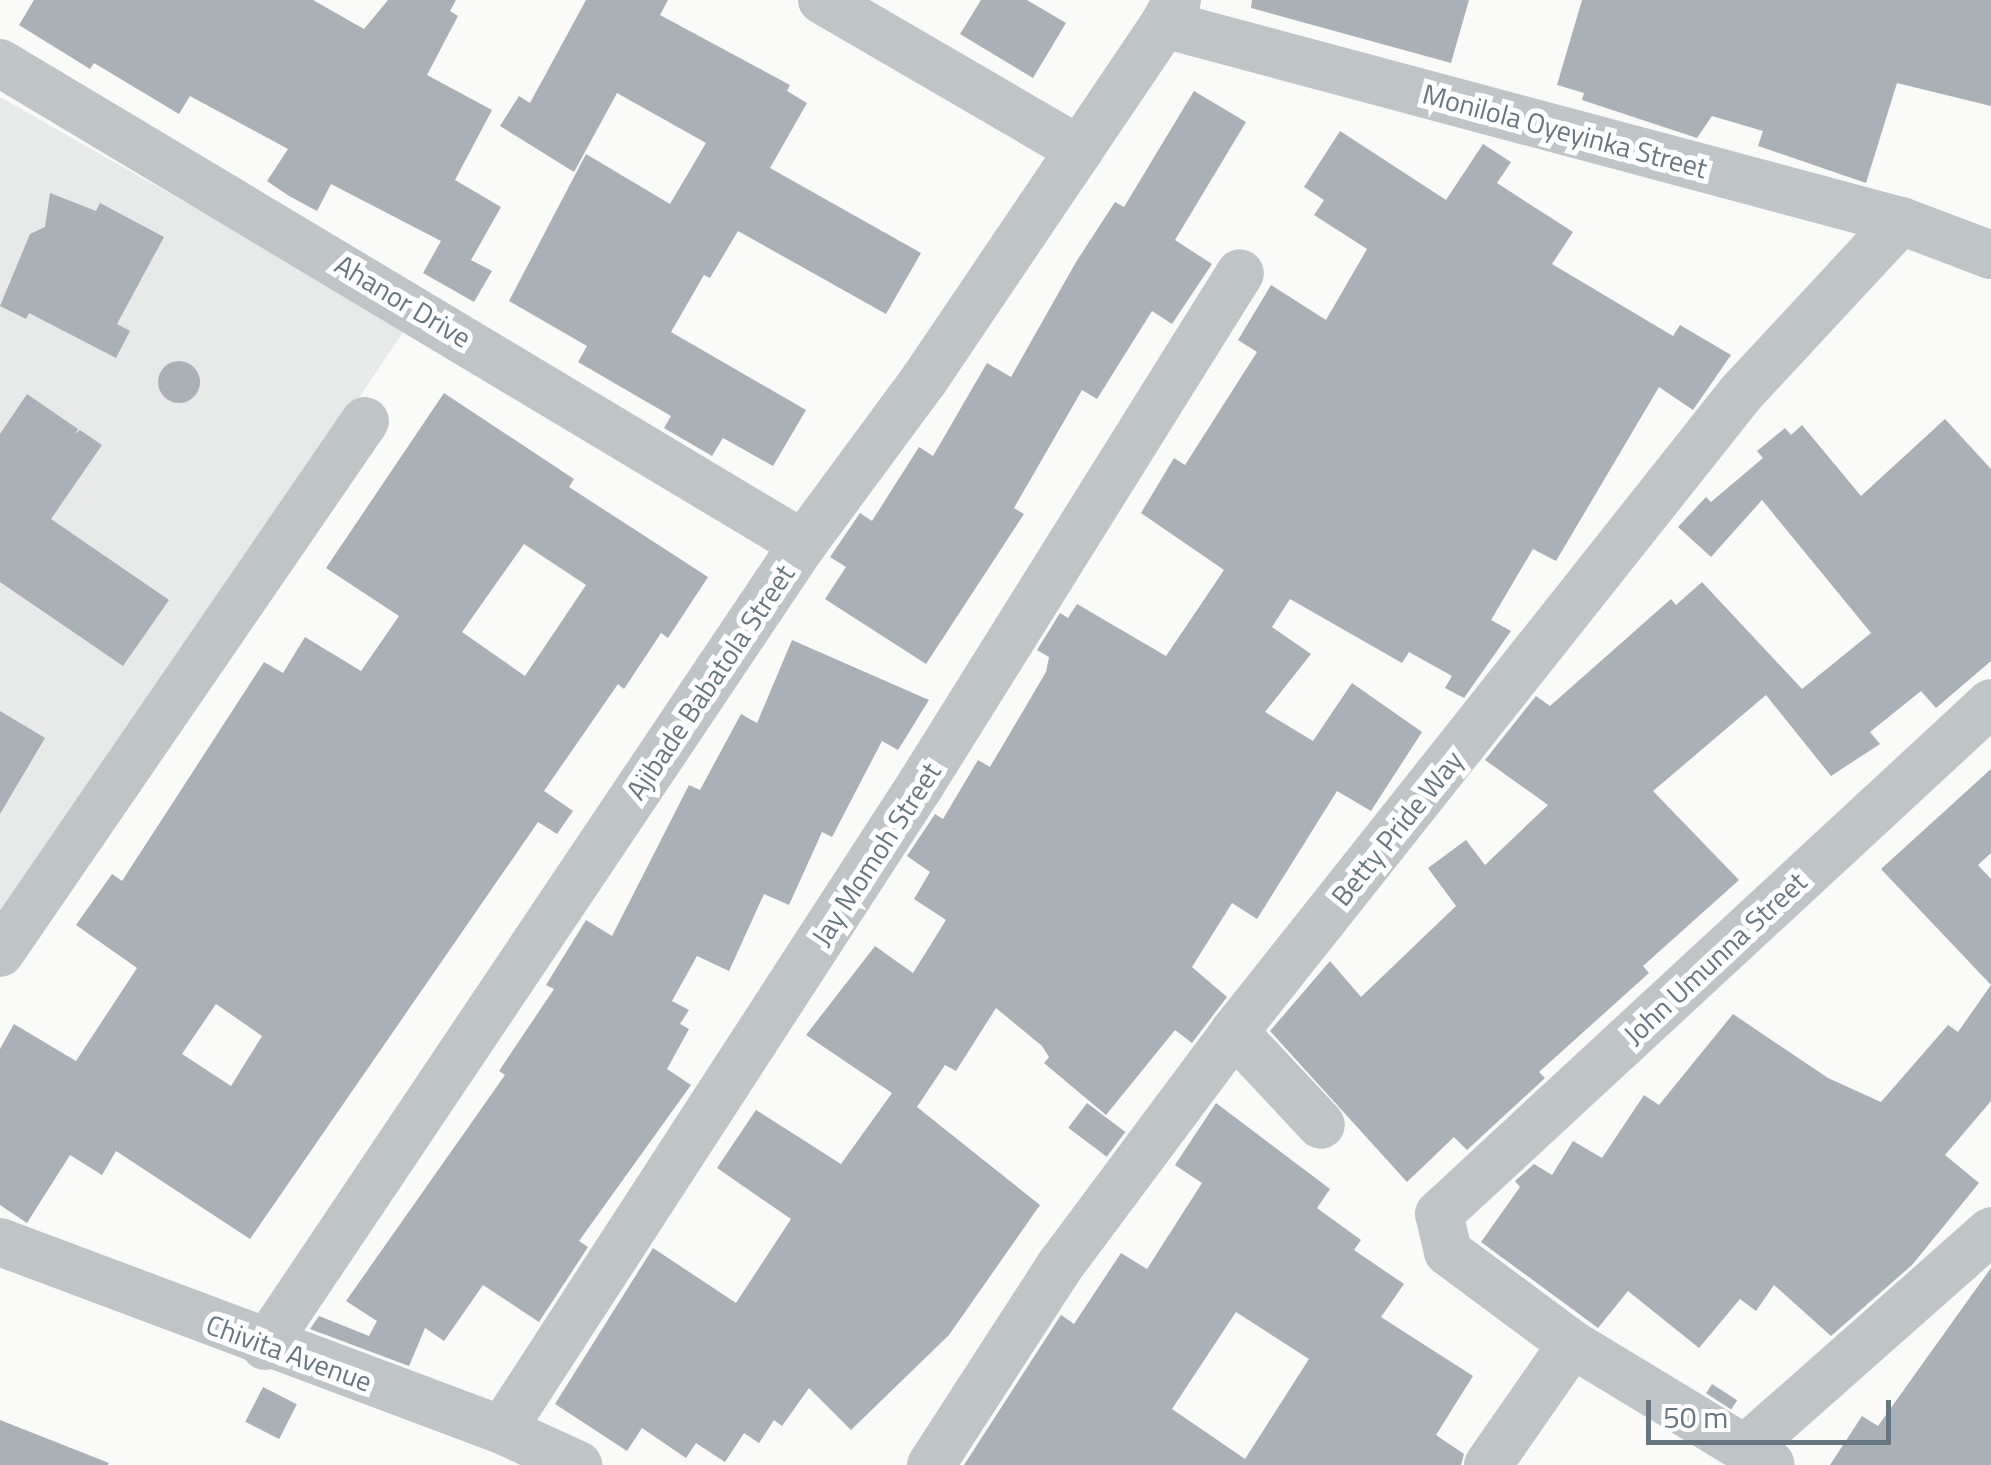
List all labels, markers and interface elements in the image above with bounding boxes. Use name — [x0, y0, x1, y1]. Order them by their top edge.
street label: Monilola Oyeyinka Street — [1419, 77, 1711, 185]
street label: Ahanor Drive — [329, 247, 477, 355]
street label: Ajibade Babatola Street — [619, 558, 801, 806]
street label: Betty Pride Way — [1324, 744, 1470, 912]
street label: Jay Momoh Street — [804, 756, 948, 952]
street label: John Umunna Street — [1617, 865, 1813, 1051]
street label: Chivita Avenue — [202, 1308, 376, 1398]
scale bar — [1651, 1380, 1896, 1442]
text: 50 m — [1663, 1394, 1728, 1440]

